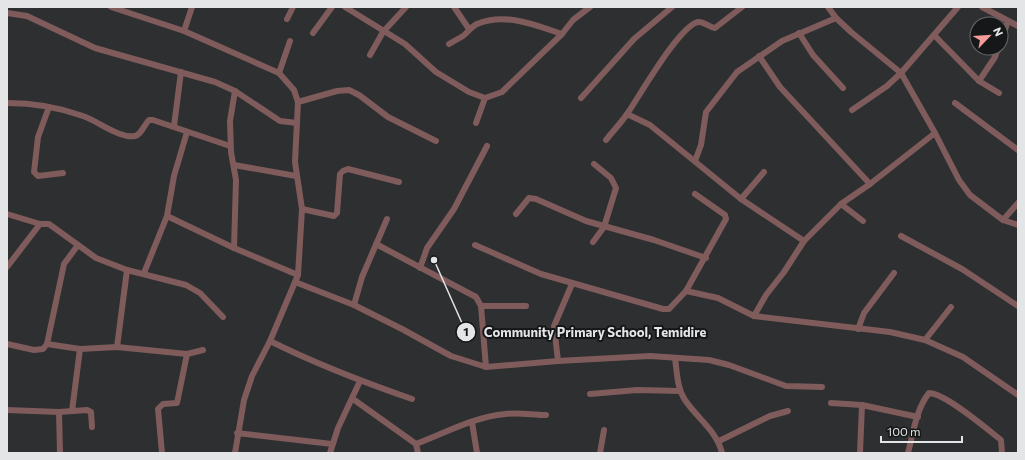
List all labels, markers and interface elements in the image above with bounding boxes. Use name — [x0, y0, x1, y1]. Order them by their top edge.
north arrow — [969, 16, 1009, 56]
text: N — [991, 25, 1006, 38]
callout: Community Primary School, Temidire — [456, 320, 714, 345]
text: 1 — [463, 324, 469, 338]
text: Community Primary School, Temidire — [484, 324, 706, 340]
scale bar — [881, 418, 962, 444]
text: 100 m — [887, 424, 921, 438]

